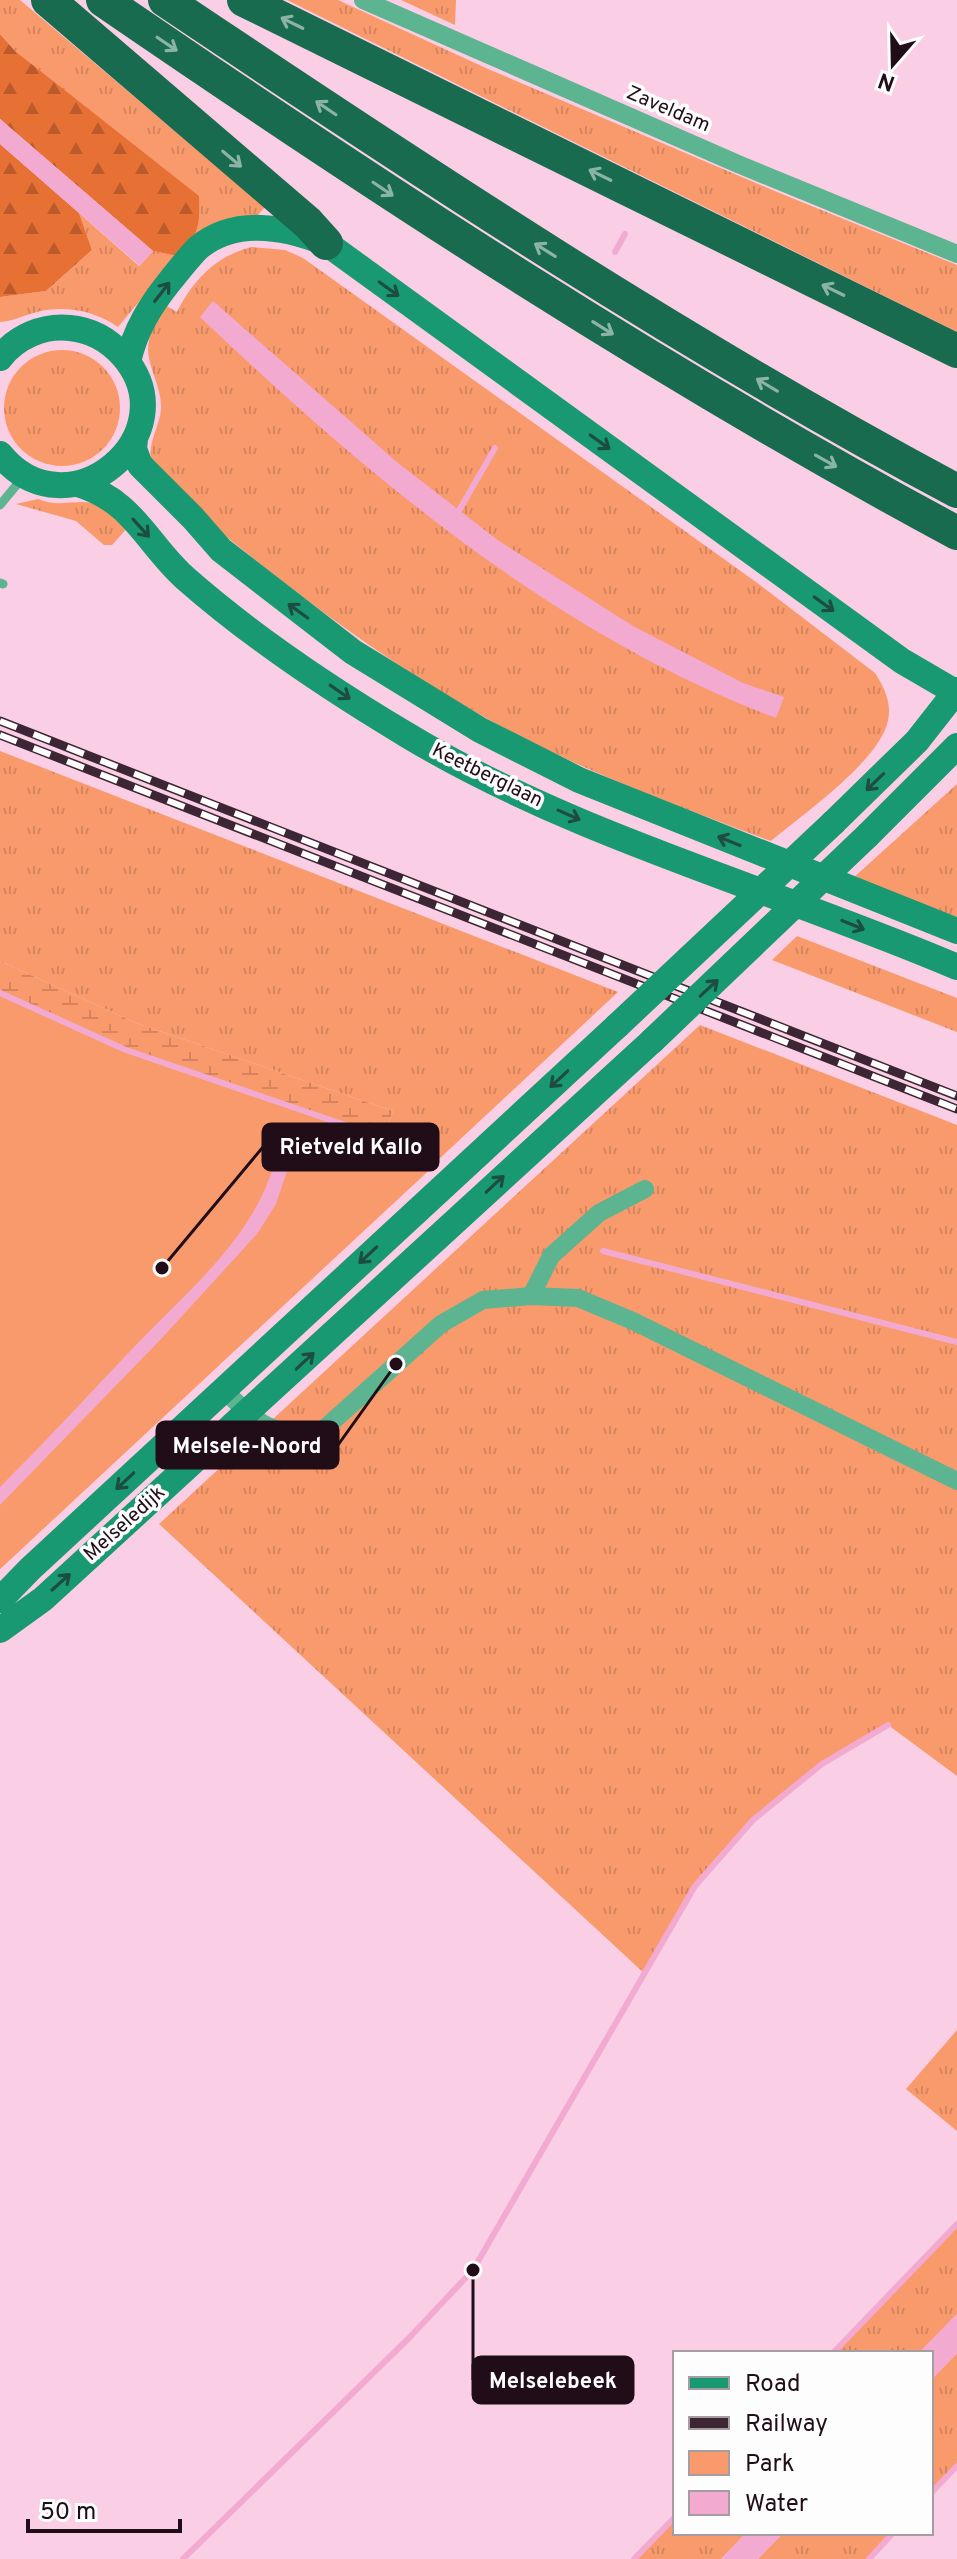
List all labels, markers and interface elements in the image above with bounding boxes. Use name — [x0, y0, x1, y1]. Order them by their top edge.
one-way arrow — [280, 15, 304, 30]
north arrow — [853, 24, 933, 104]
one-way arrow — [156, 36, 178, 52]
text: N — [875, 65, 899, 96]
street label: Zaveldam — [622, 81, 714, 139]
one-way arrow — [316, 100, 338, 117]
one-way arrow — [221, 150, 242, 168]
one-way arrow — [589, 167, 613, 182]
one-way arrow — [371, 181, 394, 197]
one-way arrow — [534, 241, 557, 257]
one-way arrow — [378, 281, 400, 297]
one-way arrow — [153, 282, 170, 303]
one-way arrow — [822, 282, 846, 297]
one-way arrow — [591, 320, 613, 337]
one-way arrow — [756, 376, 779, 392]
one-way arrow — [589, 433, 610, 450]
one-way arrow — [814, 454, 838, 469]
one-way arrow — [132, 517, 150, 537]
one-way arrow — [813, 596, 835, 613]
one-way arrow — [288, 603, 309, 620]
one-way arrow — [329, 684, 351, 700]
street label: Keetberglaan — [427, 738, 547, 814]
one-way arrow — [866, 772, 885, 791]
one-way arrow — [556, 809, 581, 824]
one-way arrow — [717, 833, 742, 847]
one-way arrow — [840, 919, 865, 933]
one-way arrow — [699, 979, 719, 998]
one-way arrow — [549, 1070, 569, 1089]
callout: Rietveld Kallo — [263, 1124, 438, 1170]
text: Rietveld Kallo — [279, 1135, 423, 1162]
one-way arrow — [485, 1175, 505, 1193]
one-way arrow — [358, 1246, 378, 1265]
one-way arrow — [294, 1352, 314, 1370]
callout: Melsele-Noord — [157, 1422, 338, 1468]
text: Melsele-Noord — [172, 1434, 322, 1461]
one-way arrow — [115, 1471, 135, 1490]
street label: Melseledijk — [79, 1481, 171, 1567]
one-way arrow — [51, 1574, 71, 1592]
legend — [673, 2351, 933, 2535]
callout: Melselebeek — [473, 2357, 633, 2403]
text: Melselebeek — [489, 2369, 617, 2396]
text: Road — [745, 2370, 801, 2400]
text: Railway — [745, 2410, 828, 2440]
text: Park — [745, 2450, 795, 2480]
scale bar — [28, 2483, 180, 2533]
text: Water — [745, 2490, 808, 2520]
text: 50 m — [40, 2498, 96, 2528]

